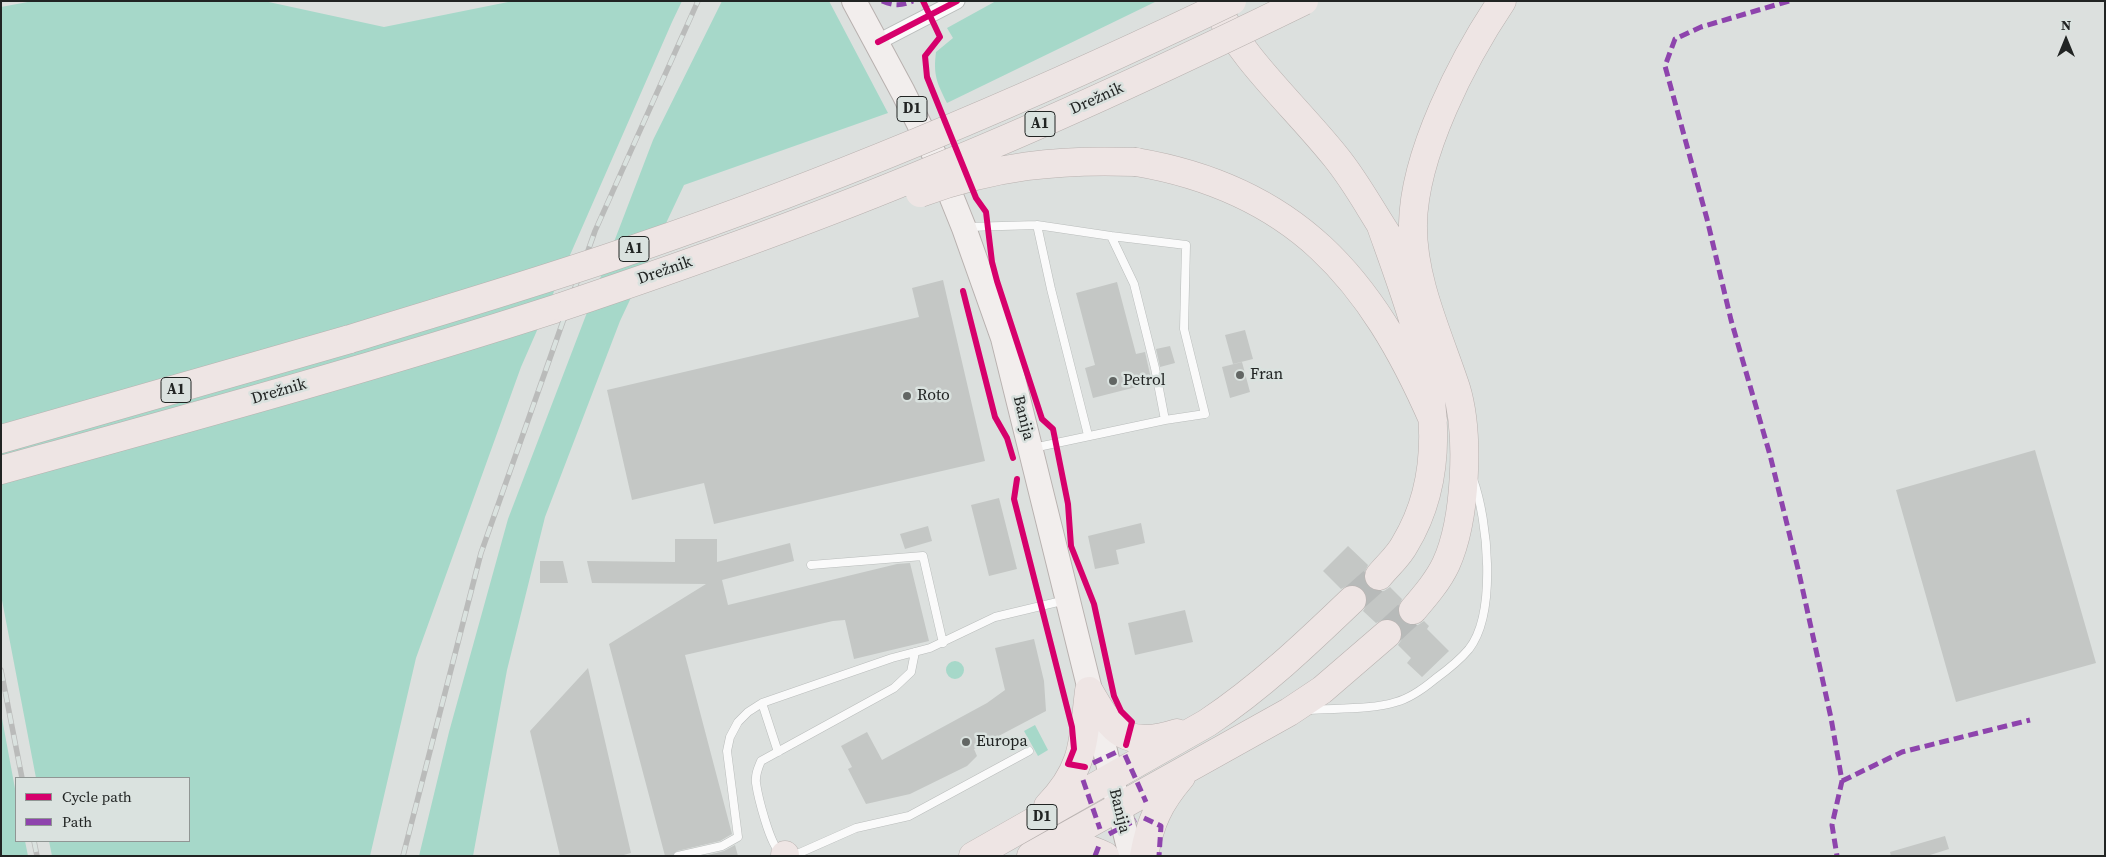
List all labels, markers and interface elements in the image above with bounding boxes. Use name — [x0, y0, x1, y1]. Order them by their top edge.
north arrow — [2041, 15, 2091, 65]
text: N — [2061, 15, 2071, 35]
street label: Drežnik — [1067, 79, 1127, 119]
road number: D1 — [897, 96, 927, 122]
road number: A1 — [1025, 112, 1055, 136]
road number: A1 — [619, 236, 649, 262]
street label: Drežnik — [635, 253, 695, 289]
place label: Fran — [1250, 365, 1283, 385]
marker: Fran — [1234, 369, 1246, 381]
place label: Petrol — [1123, 371, 1165, 391]
street label: Drežnik — [249, 375, 309, 409]
marker: Petrol — [1107, 375, 1119, 387]
road number: A1 — [161, 378, 191, 402]
place label: Roto — [917, 386, 950, 406]
marker: Roto — [901, 390, 913, 402]
street label: Banija — [1008, 394, 1038, 442]
place label: Europa — [976, 732, 1028, 752]
marker: Europa — [960, 736, 972, 748]
legend — [15, 777, 190, 842]
text: Cycle path — [62, 786, 132, 807]
street label: Banija — [1104, 787, 1134, 835]
road number: D1 — [1027, 804, 1057, 830]
text: Path — [62, 811, 92, 832]

